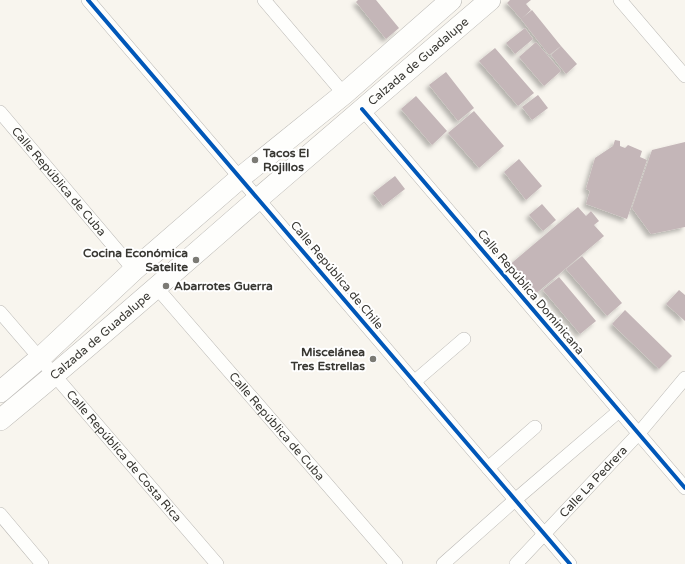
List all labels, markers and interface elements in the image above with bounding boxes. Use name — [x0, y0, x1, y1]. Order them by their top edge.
street label: Calzada de Guadalupe — [365, 14, 472, 108]
street label: Calle República de Cuba — [9, 124, 109, 239]
place label: Tacos El Rojillos — [262, 146, 309, 175]
marker: Tacos El Rojillos — [250, 155, 260, 165]
street label: Calle República de Chile — [288, 218, 386, 332]
street label: Calle República Dominicana — [475, 227, 587, 357]
place label: Cocina Económica Satelite — [83, 246, 188, 274]
marker: Cocina Económica Satelite — [191, 255, 201, 265]
place label: Abarrotes Guerra — [174, 279, 273, 293]
marker: Abarrotes Guerra — [161, 281, 171, 291]
street label: Calzada de Guadalupe — [47, 289, 154, 383]
place label: Miscelánea Tres Estrellas — [290, 345, 365, 373]
marker: Miscelánea Tres Estrellas — [368, 354, 378, 364]
street label: Calle República de Cuba — [226, 369, 327, 483]
street label: Calle República de Costa Rica — [64, 387, 184, 525]
street label: Calle La Pedrera — [557, 443, 630, 520]

